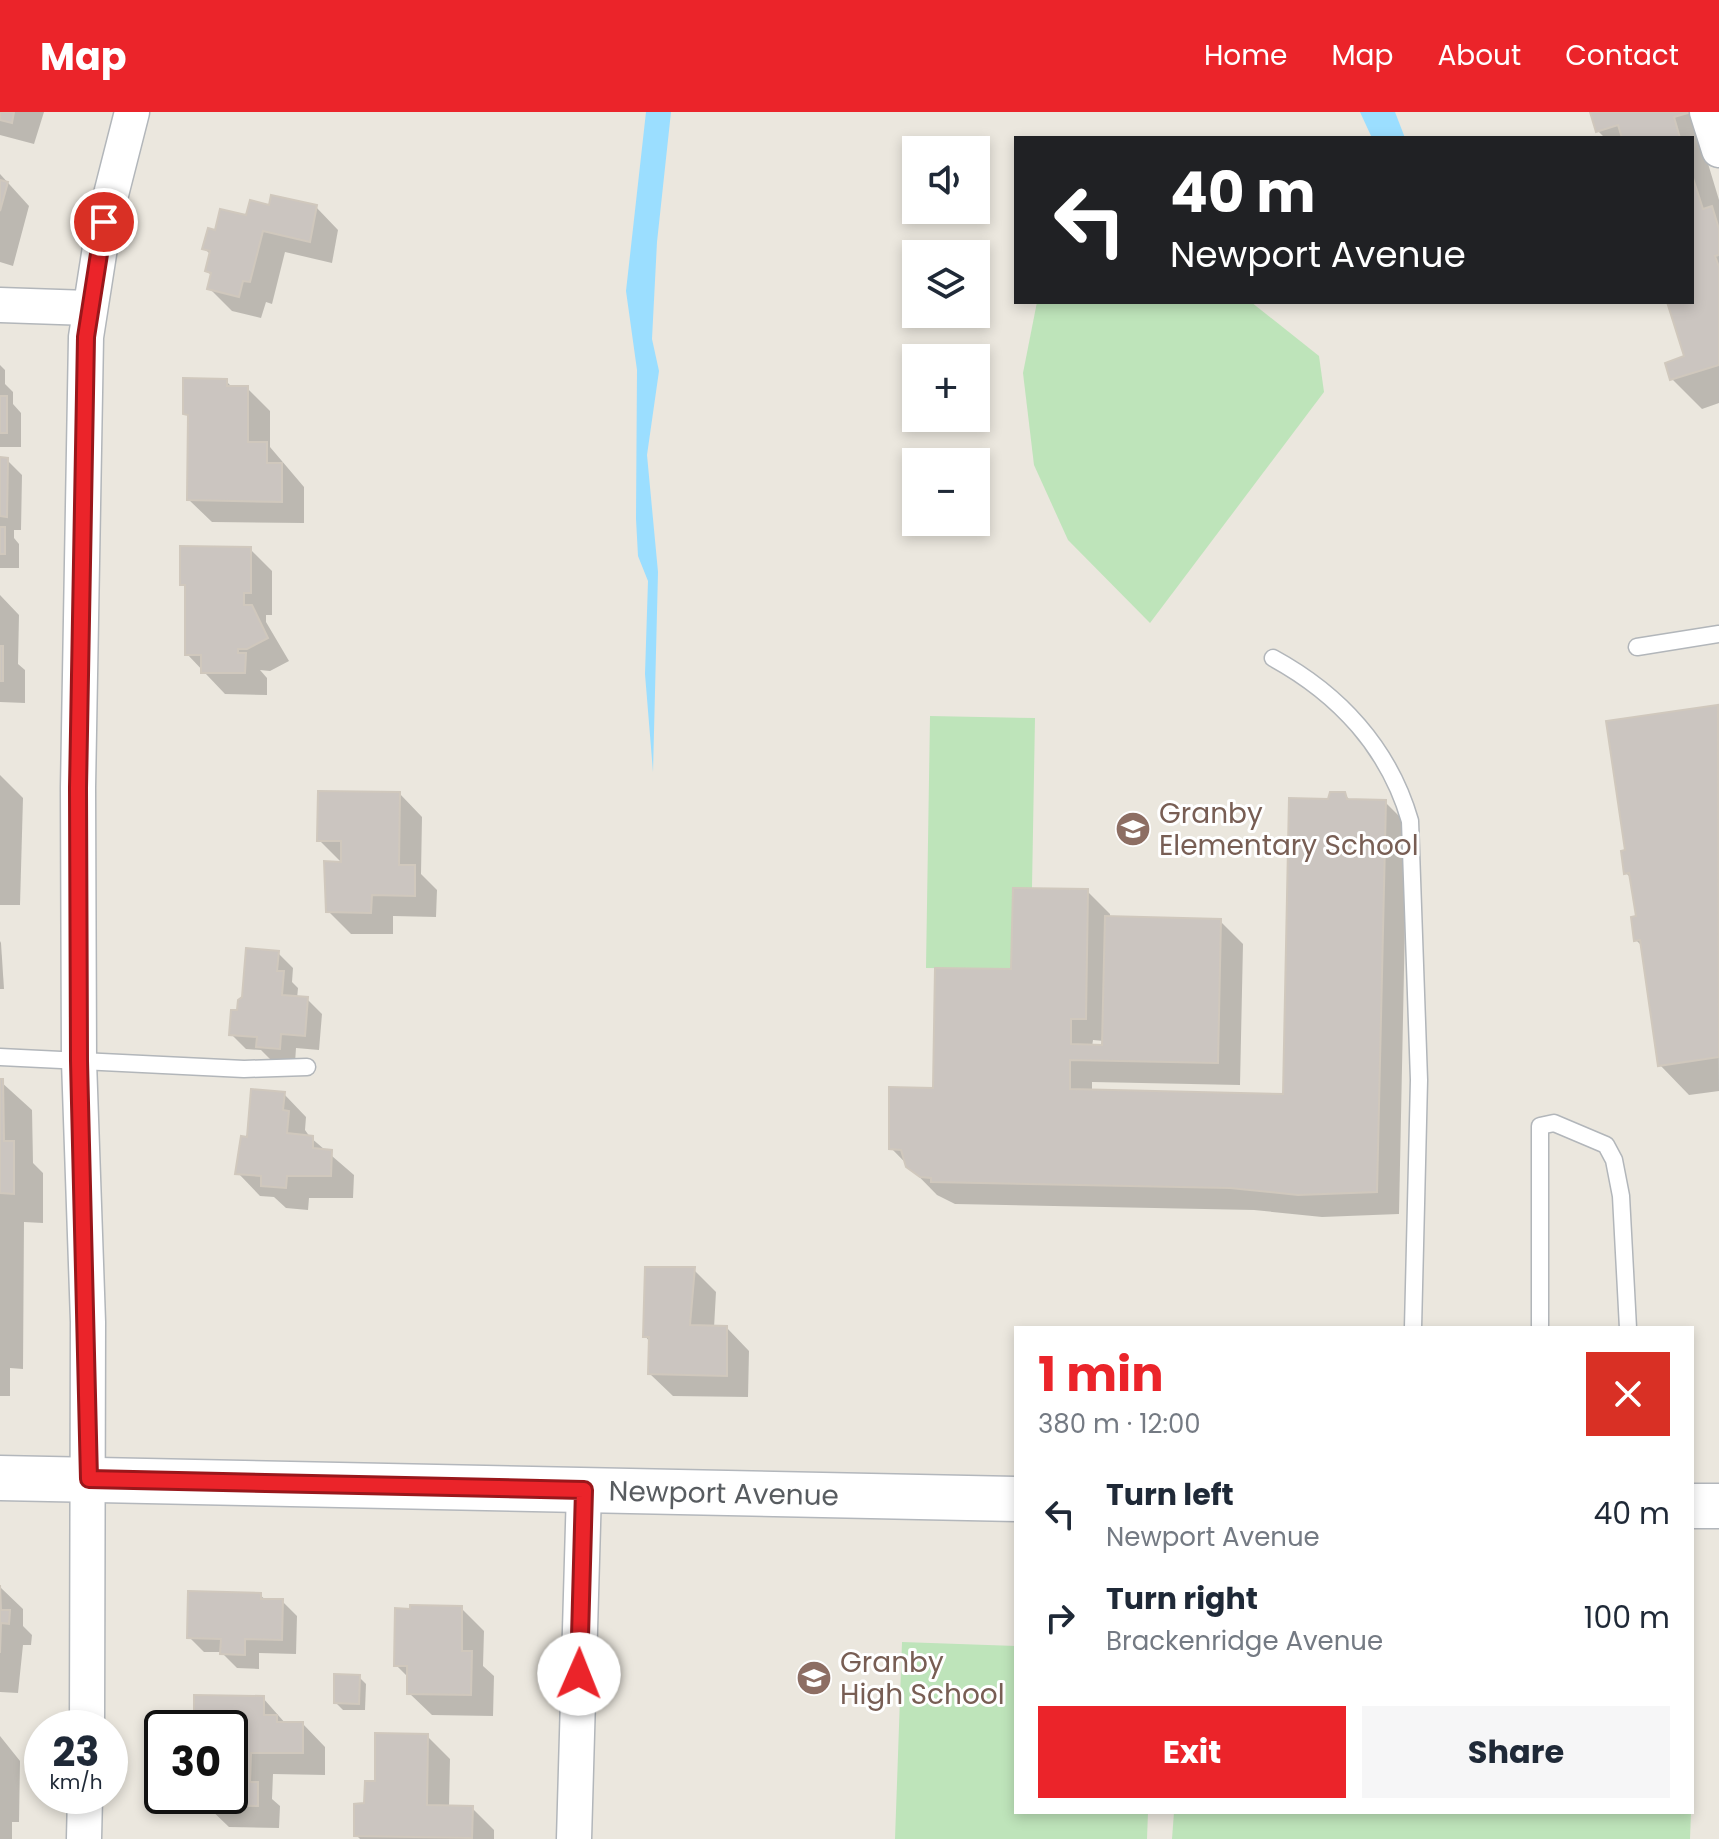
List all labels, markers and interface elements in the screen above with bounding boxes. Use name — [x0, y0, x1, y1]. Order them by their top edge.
text: Map — [40, 30, 127, 83]
text: Home — [1204, 36, 1287, 75]
text: Map — [1331, 36, 1393, 75]
text: About — [1437, 36, 1521, 75]
text: Contact — [1565, 36, 1679, 75]
map controls — [902, 136, 990, 536]
button: sound — [902, 136, 990, 224]
text: 40 m — [1170, 153, 1316, 232]
icon: left — [1038, 168, 1142, 272]
pin — [70, 188, 138, 256]
icon: arrive — [82, 200, 126, 244]
text: Newport Avenue — [1170, 229, 1466, 280]
button: layers — [902, 240, 990, 328]
button: + — [902, 344, 990, 432]
button: − — [902, 448, 990, 536]
place label: Granby Elementary School — [1159, 794, 1419, 865]
school or university icon: Granby Elementary School — [1114, 810, 1152, 848]
text: 1 min — [1038, 1341, 1164, 1408]
button: close — [1586, 1352, 1670, 1436]
text: 380 m · 12:00 — [1038, 1406, 1201, 1442]
street label: Newport Avenue — [608, 1472, 839, 1515]
text: Turn left — [1106, 1473, 1234, 1516]
icon: left — [1038, 1492, 1082, 1536]
text: 40 m — [1593, 1492, 1670, 1535]
text: Newport Avenue — [1106, 1519, 1320, 1555]
text: Turn right — [1106, 1577, 1258, 1620]
icon: right — [1038, 1596, 1082, 1640]
text: 100 m — [1584, 1596, 1670, 1639]
text: Brackenridge Avenue — [1106, 1623, 1383, 1659]
position arrow — [537, 1632, 621, 1716]
place label: Granby High School — [840, 1643, 1005, 1714]
school or university icon: Granby High School — [795, 1659, 833, 1697]
button: Exit — [1038, 1706, 1346, 1798]
button: Share — [1362, 1706, 1670, 1798]
speed limit sign: 30 — [144, 1710, 248, 1814]
text: 23 — [52, 1724, 100, 1780]
text: km/h — [49, 1768, 103, 1796]

